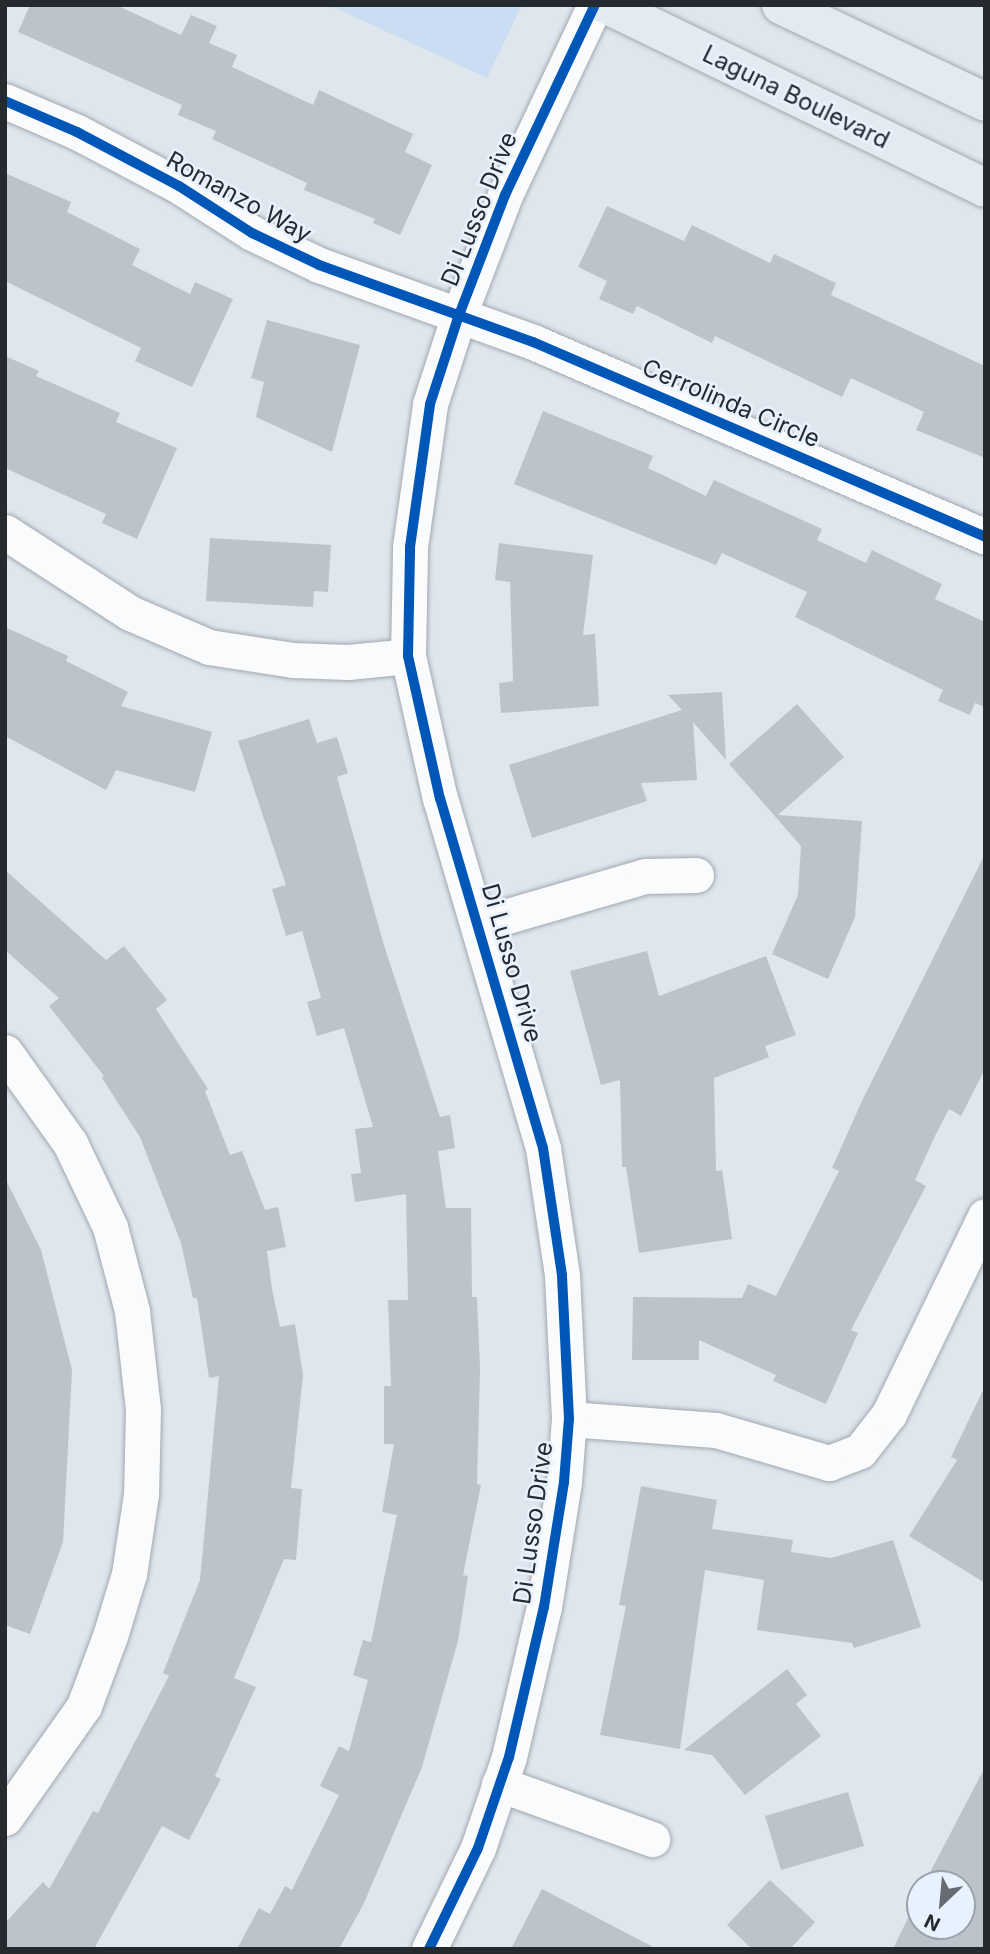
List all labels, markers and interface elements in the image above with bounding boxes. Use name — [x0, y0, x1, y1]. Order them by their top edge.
street label: Laguna Boulevard — [698, 39, 894, 155]
street label: Di Lusso Drive — [435, 128, 523, 290]
street label: Romanzo Way — [162, 145, 316, 249]
street label: Cerrolinda Circle — [638, 353, 824, 453]
street label: Di Lusso Drive — [476, 880, 548, 1046]
street label: Di Lusso Drive — [507, 1440, 559, 1606]
north arrow — [906, 1870, 976, 1940]
text: N — [921, 1909, 944, 1936]

